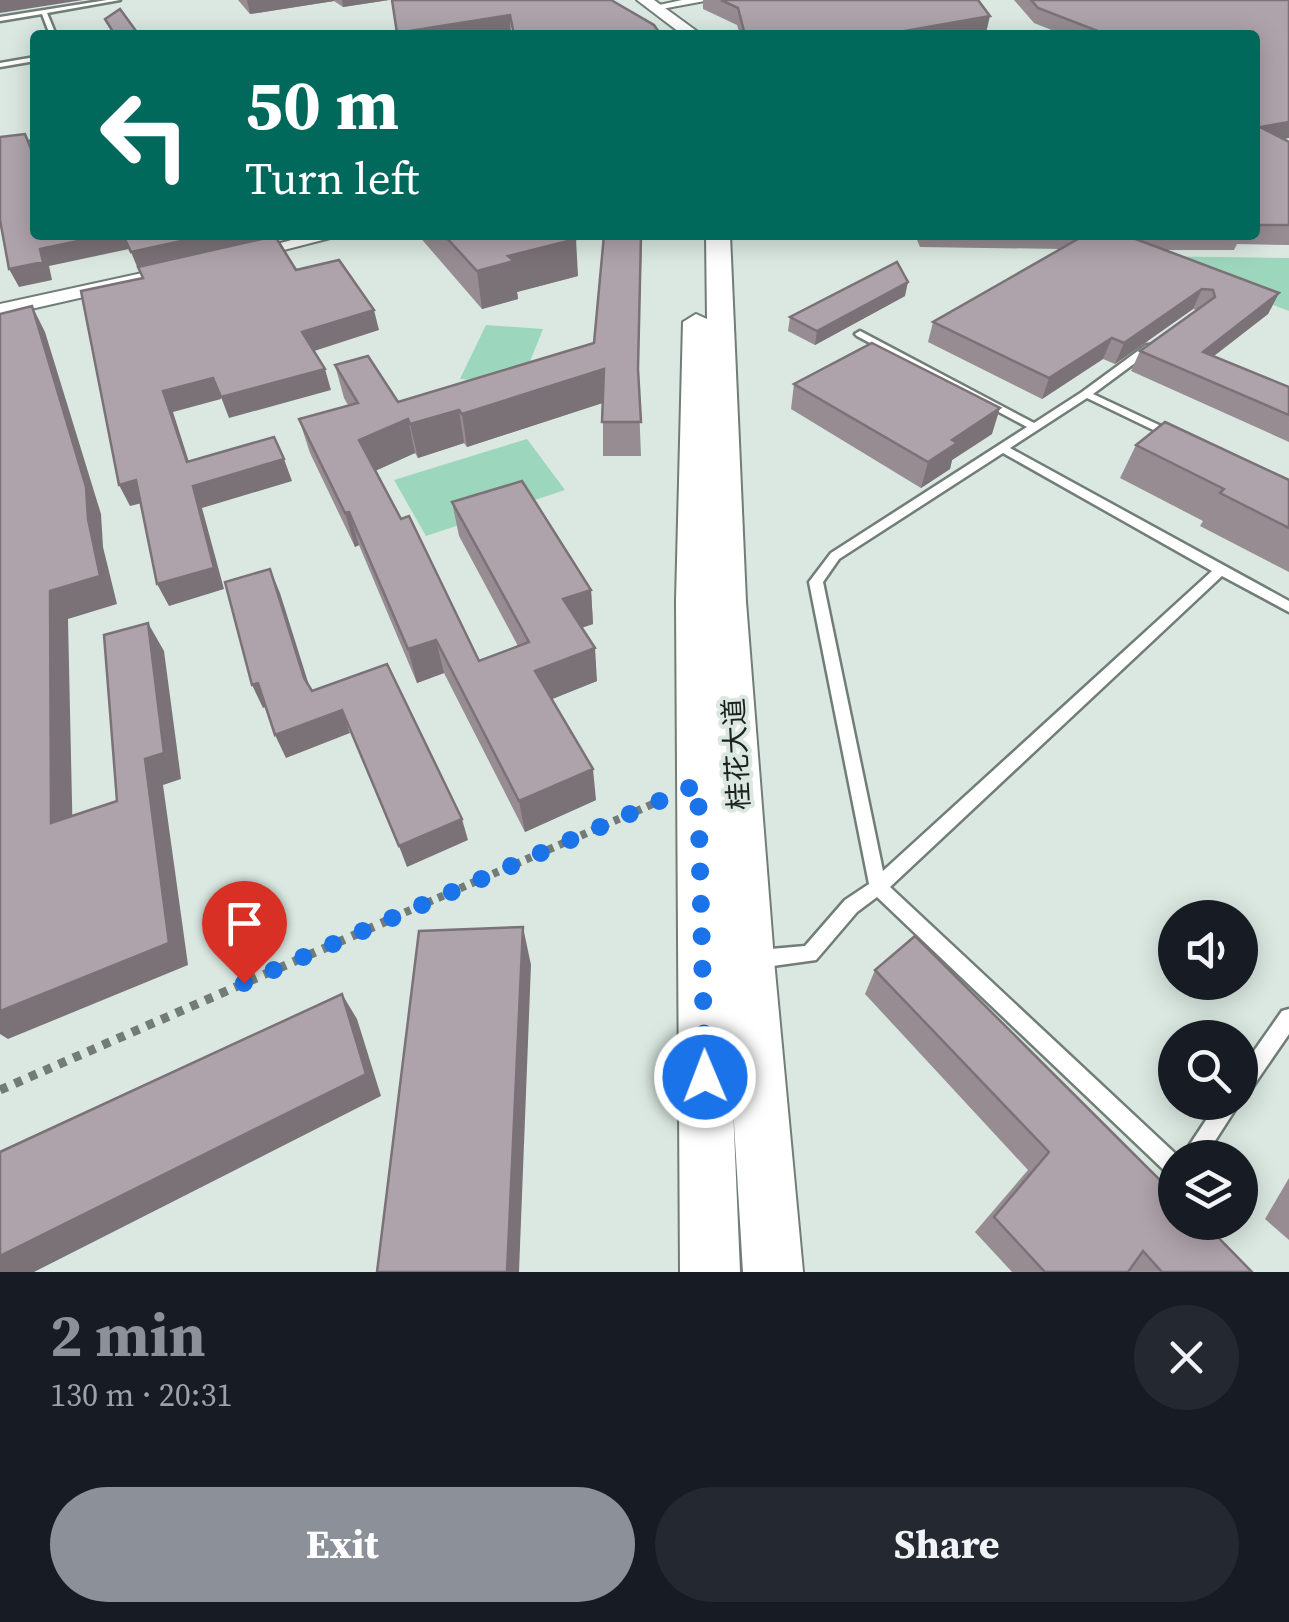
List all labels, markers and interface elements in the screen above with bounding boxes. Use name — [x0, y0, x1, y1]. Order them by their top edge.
text: 50 m — [245, 56, 399, 152]
icon: left — [80, 70, 210, 200]
text: Turn left — [245, 147, 419, 209]
street label: 桂花大道 — [714, 697, 758, 811]
pin — [202, 881, 287, 984]
icon: arrive — [217, 896, 272, 951]
map controls — [1158, 900, 1258, 1240]
button: sound — [1158, 900, 1258, 1000]
button: search — [1158, 1020, 1258, 1120]
position arrow — [653, 1025, 757, 1129]
button: layers — [1158, 1140, 1258, 1240]
text: 2 min — [50, 1294, 206, 1376]
button: close — [1134, 1305, 1239, 1410]
text: 130 m · 20:31 — [50, 1373, 232, 1417]
button: Exit — [50, 1487, 635, 1602]
button: Share — [655, 1487, 1239, 1602]

